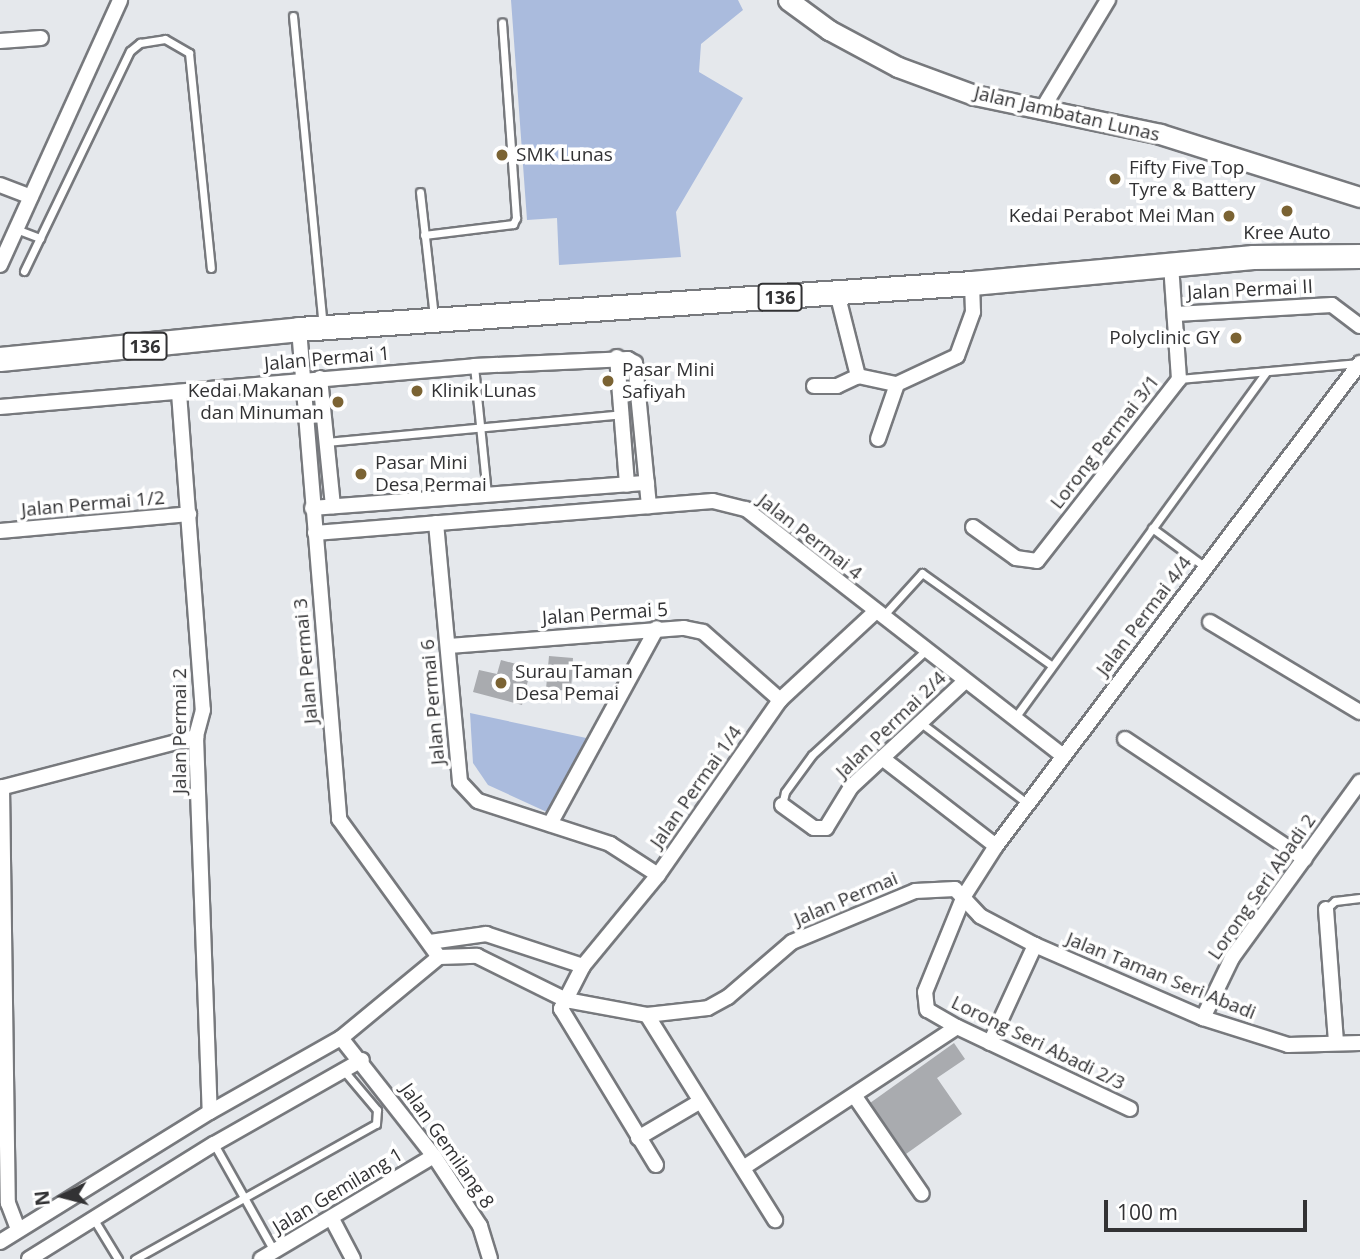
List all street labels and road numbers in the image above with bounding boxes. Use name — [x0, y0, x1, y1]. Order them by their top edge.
street label: Jalan Jambatan Lunas — [972, 82, 1162, 146]
street label: Jalan Permai II — [1187, 275, 1313, 305]
road number: 136 — [757, 282, 803, 312]
road number: 136 — [122, 332, 168, 360]
street label: Jalan Permai 1 — [263, 342, 391, 376]
street label: Lorong Permai 3/1 — [1046, 370, 1164, 514]
street label: Jalan Permai 1/2 — [20, 486, 166, 522]
street label: Jalan Permai 4 — [753, 489, 867, 585]
street label: Jalan Permai 4/4 — [1092, 552, 1196, 680]
street label: Jalan Permai 3 — [289, 597, 323, 725]
street label: Jalan Permai 5 — [541, 598, 669, 630]
street label: Jalan Permai 6 — [416, 638, 450, 766]
street label: Jalan Permai 2/4 — [831, 667, 951, 783]
street label: Jalan Permai 2 — [169, 668, 191, 794]
street label: Jalan Permai 1/4 — [645, 721, 747, 853]
street label: Lorong Seri Abadi 2 — [1203, 810, 1321, 964]
street label: Jalan Permai — [791, 867, 901, 931]
street label: Jalan Taman Seri Abadi — [1063, 927, 1259, 1025]
street label: Lorong Seri Abadi 2/3 — [947, 991, 1129, 1095]
street label: Jalan Gemilang 8 — [395, 1079, 499, 1213]
street label: Jalan Gemilang 1 — [269, 1143, 407, 1239]

